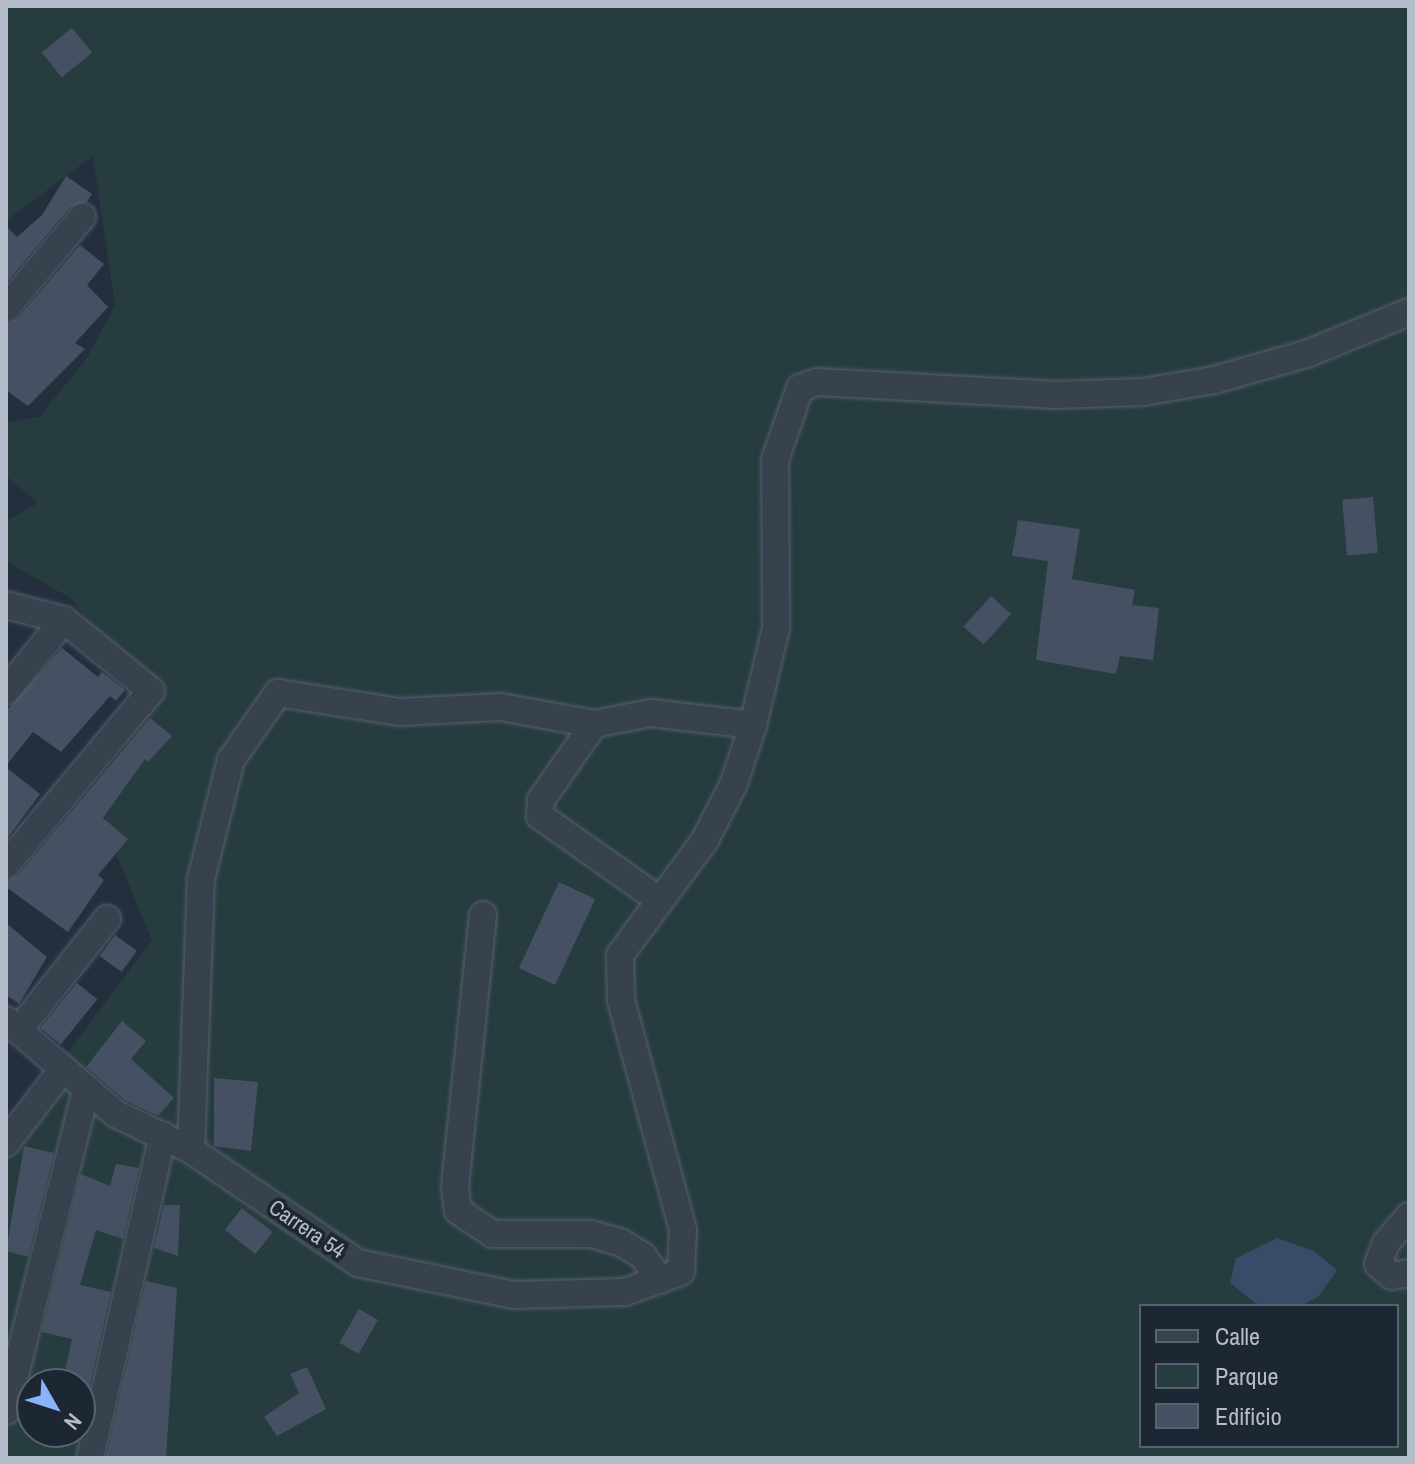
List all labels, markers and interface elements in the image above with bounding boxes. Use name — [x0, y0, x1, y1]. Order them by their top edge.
street label: Carrera 54 — [264, 1194, 350, 1264]
legend — [1139, 1304, 1399, 1448]
text: Calle — [1215, 1320, 1260, 1352]
text: Parque — [1215, 1360, 1278, 1392]
north arrow — [16, 1368, 96, 1448]
text: Edificio — [1215, 1400, 1282, 1432]
text: N — [57, 1407, 89, 1436]

